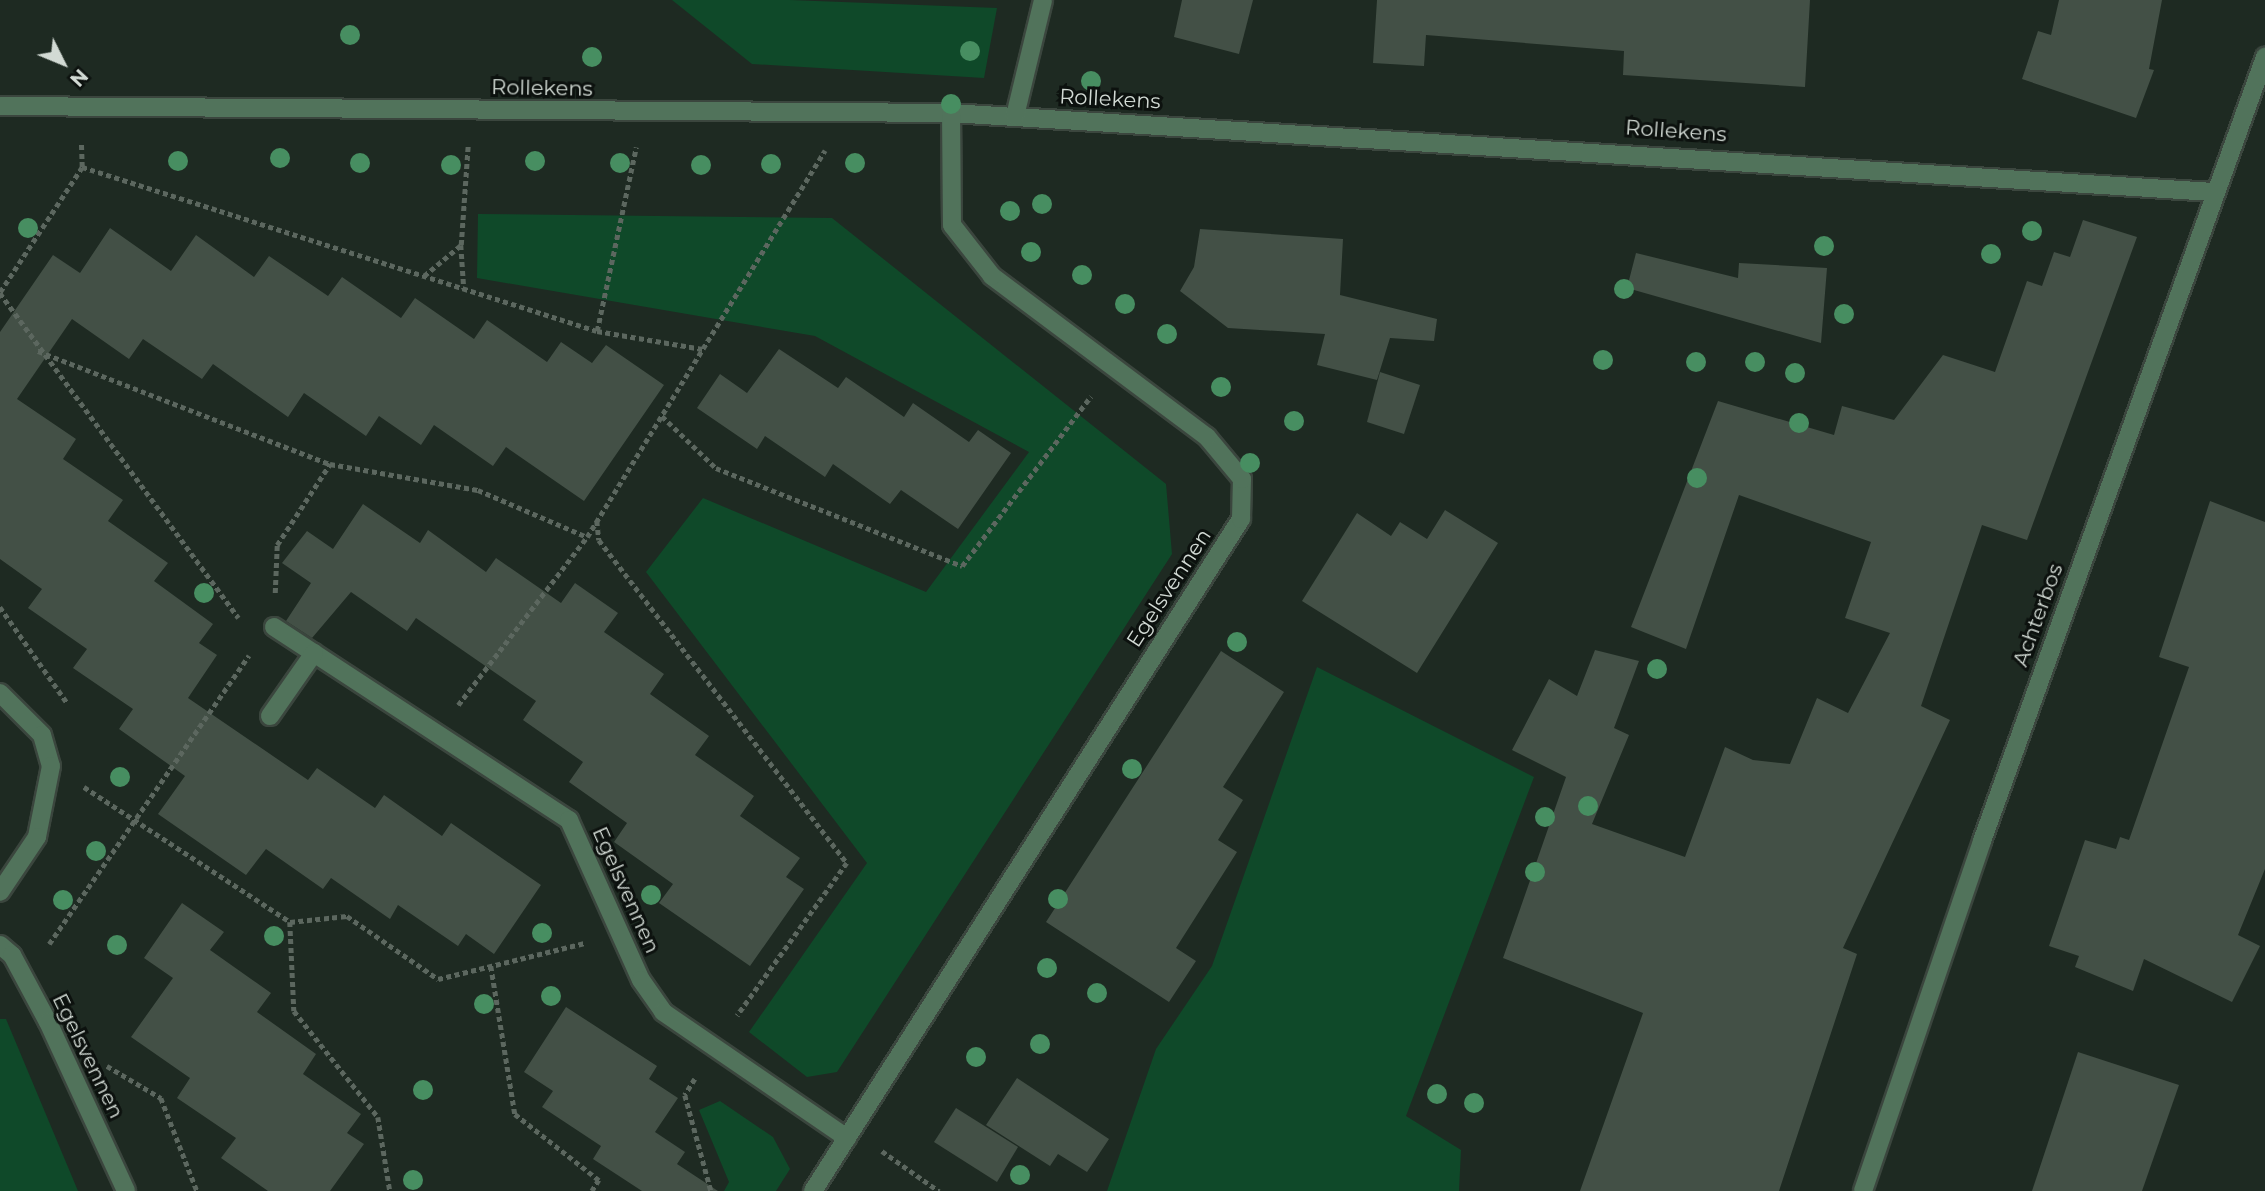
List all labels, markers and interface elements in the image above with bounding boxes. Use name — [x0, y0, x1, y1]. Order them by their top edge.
north arrow — [28, 28, 98, 98]
text: N — [65, 64, 92, 91]
street label: Rollekens — [491, 75, 593, 101]
street label: Rollekens — [1059, 84, 1161, 114]
street label: Rollekens — [1624, 115, 1728, 147]
street label: Egelsvennen — [1121, 524, 1217, 652]
street label: Achterbos — [2008, 560, 2068, 670]
street label: Egelsvennen — [587, 823, 665, 957]
street label: Egelsvennen — [47, 990, 129, 1122]

